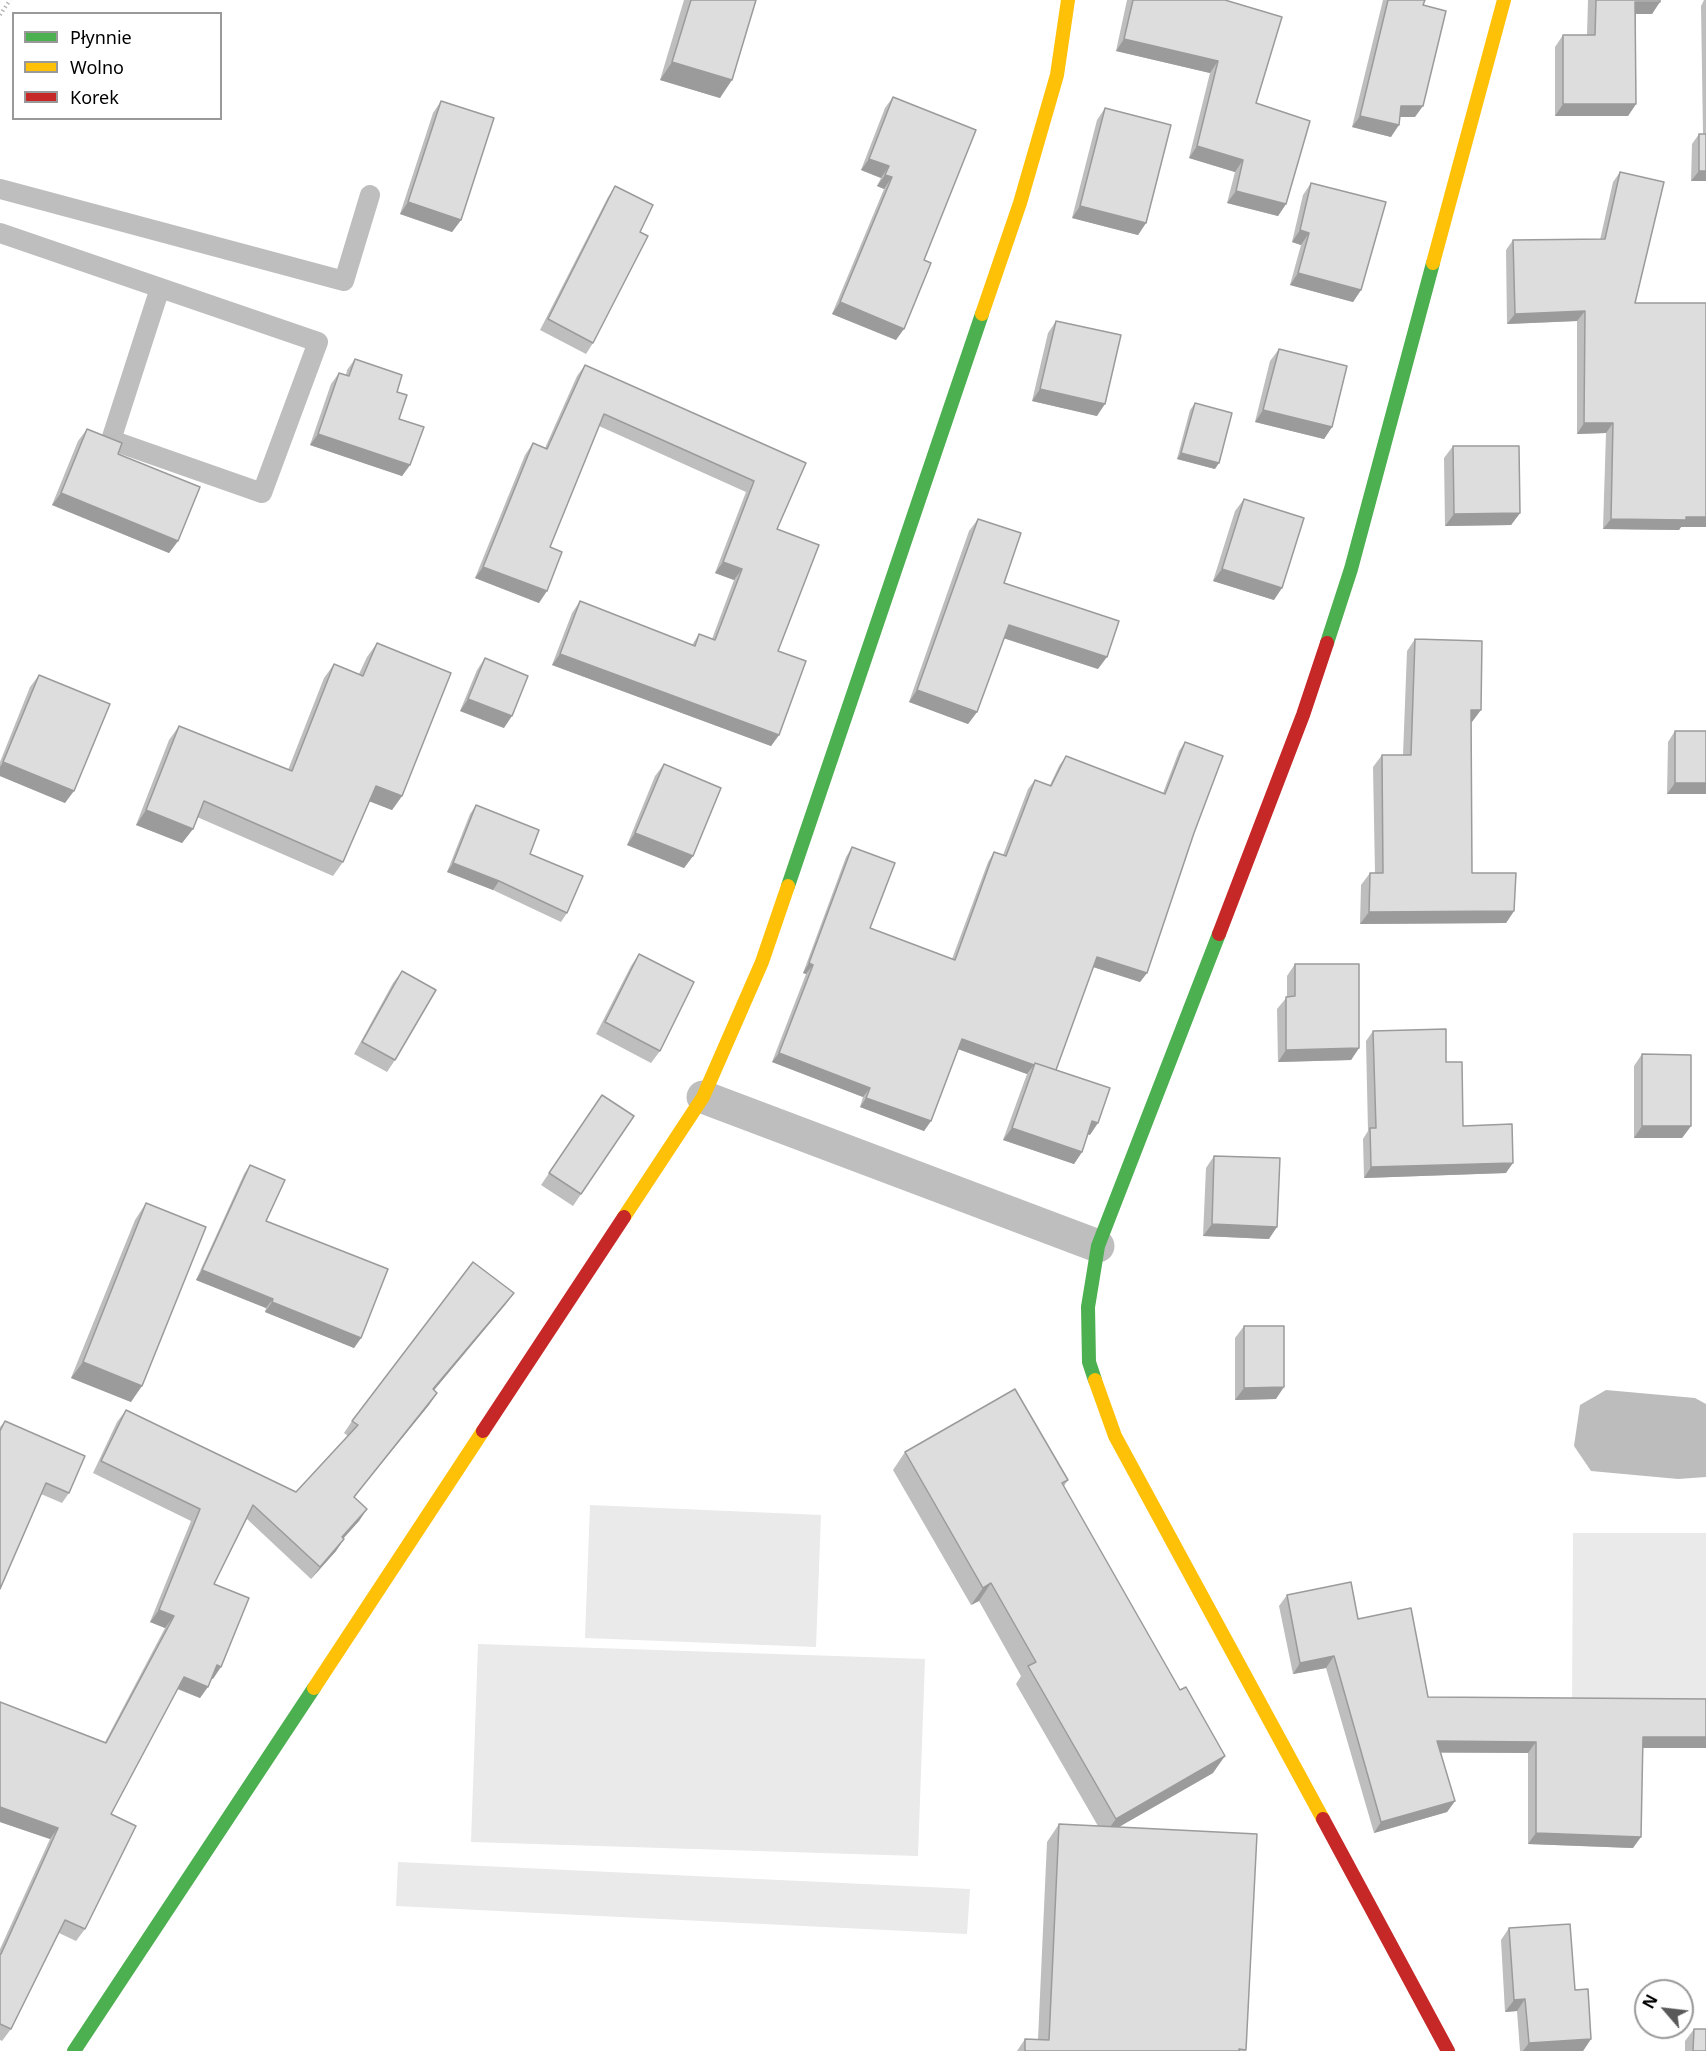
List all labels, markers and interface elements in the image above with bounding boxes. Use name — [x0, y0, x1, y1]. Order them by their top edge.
legend — [12, 12, 222, 120]
text: Płynnie — [70, 25, 132, 49]
text: Wolno — [70, 55, 124, 79]
text: Korek — [70, 85, 119, 109]
north arrow — [1634, 1979, 1694, 2039]
text: N — [1637, 1991, 1663, 2012]

